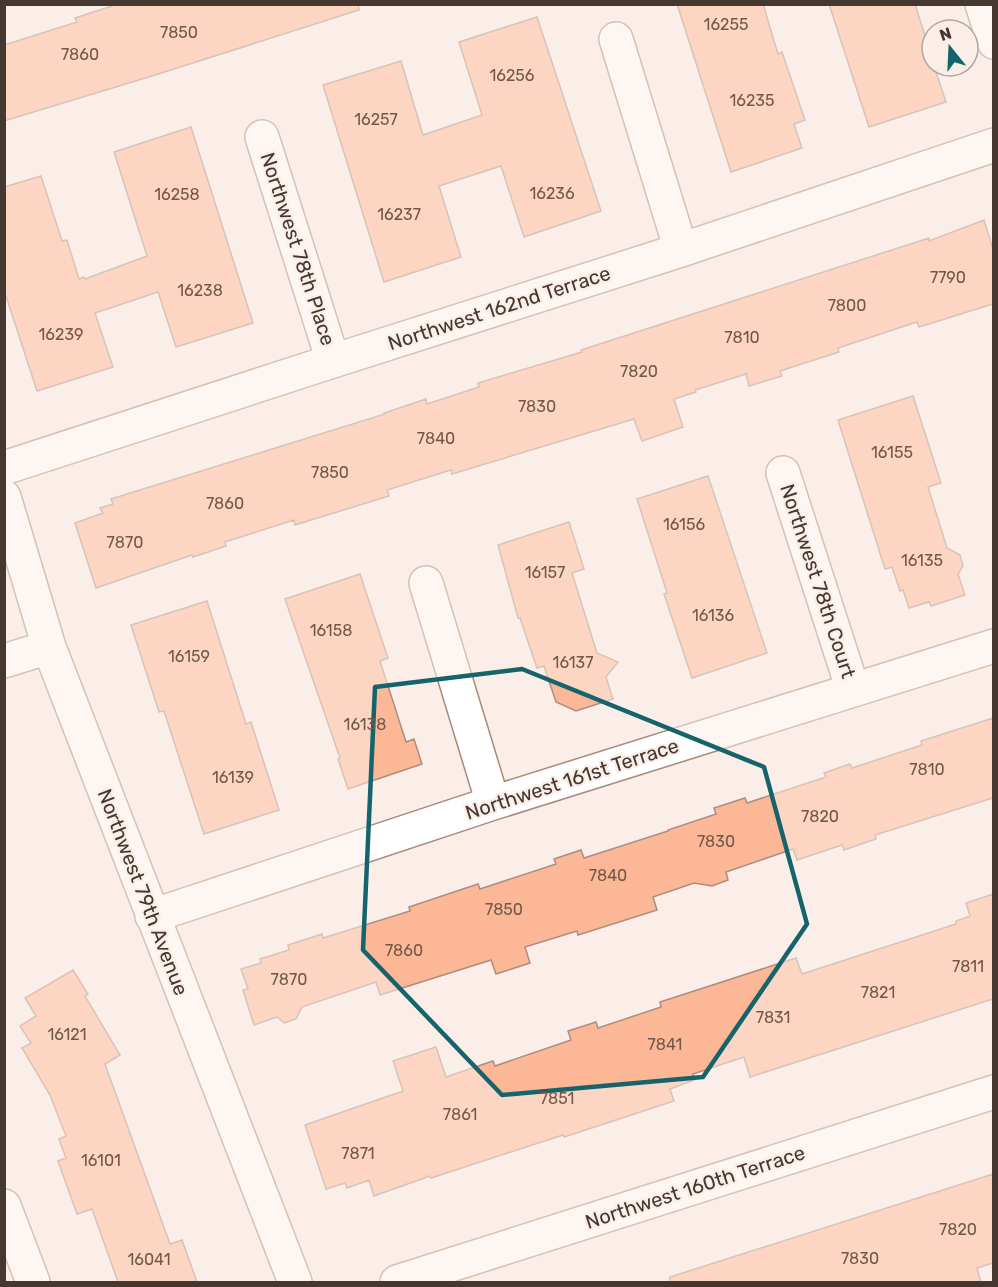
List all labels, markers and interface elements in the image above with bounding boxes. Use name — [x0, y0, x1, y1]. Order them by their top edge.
house number: 16255 — [704, 15, 748, 34]
north arrow — [920, 18, 980, 78]
house number: 7850 — [160, 23, 198, 42]
text: N — [937, 23, 954, 45]
house number: 7860 — [61, 45, 99, 64]
house number: 16256 — [489, 66, 535, 85]
house number: 16235 — [729, 91, 775, 110]
house number: 16257 — [354, 110, 398, 129]
street label: Northwest 78th Place — [255, 149, 341, 349]
house number: 16236 — [529, 184, 575, 203]
house number: 16258 — [154, 185, 200, 204]
house number: 16237 — [377, 205, 421, 224]
street label: Northwest 162nd Terrace — [385, 261, 613, 355]
house number: 7790 — [930, 268, 966, 287]
house number: 16238 — [177, 281, 223, 300]
house number: 7800 — [828, 296, 866, 315]
house number: 16239 — [39, 325, 84, 344]
house number: 7810 — [724, 328, 760, 347]
house number: 7820 — [620, 362, 658, 381]
house number: 7830 — [518, 397, 556, 416]
house number: 7840 — [417, 429, 455, 448]
house number: 16155 — [871, 443, 913, 462]
house number: 7850 — [311, 463, 349, 482]
street label: Northwest 78th Court — [775, 481, 861, 681]
house number: 7860 — [206, 494, 244, 513]
house number: 16156 — [663, 515, 705, 534]
house number: 7870 — [107, 533, 143, 552]
house number: 16135 — [901, 551, 943, 570]
house number: 16157 — [525, 563, 565, 582]
house number: 16136 — [692, 606, 734, 625]
house number: 16158 — [310, 621, 352, 640]
house number: 16159 — [168, 647, 210, 666]
house number: 16137 — [553, 653, 593, 672]
house number: 16138 — [344, 715, 386, 734]
street label: Northwest 161st Terrace — [462, 733, 682, 825]
house number: 7810 — [909, 760, 945, 779]
house number: 16139 — [212, 768, 254, 787]
street label: Northwest 79th Avenue — [93, 785, 193, 999]
house number: 7820 — [801, 807, 839, 826]
house number: 7830 — [697, 832, 735, 851]
house number: 7840 — [589, 866, 627, 885]
house number: 7850 — [485, 900, 523, 919]
house number: 7860 — [385, 941, 423, 960]
house number: 7811 — [952, 957, 984, 976]
house number: 7870 — [271, 970, 307, 989]
house number: 7821 — [861, 983, 895, 1002]
house number: 7831 — [756, 1008, 790, 1027]
house number: 16121 — [47, 1025, 87, 1044]
house number: 7841 — [648, 1035, 682, 1054]
house number: 7851 — [540, 1089, 574, 1108]
house number: 7861 — [443, 1105, 477, 1124]
street label: Northwest 160th Terrace — [582, 1140, 808, 1234]
house number: 7871 — [341, 1144, 375, 1163]
house number: 16101 — [81, 1151, 121, 1170]
house number: 7820 — [939, 1220, 977, 1239]
house number: 7830 — [841, 1249, 879, 1268]
house number: 16041 — [127, 1250, 171, 1269]

